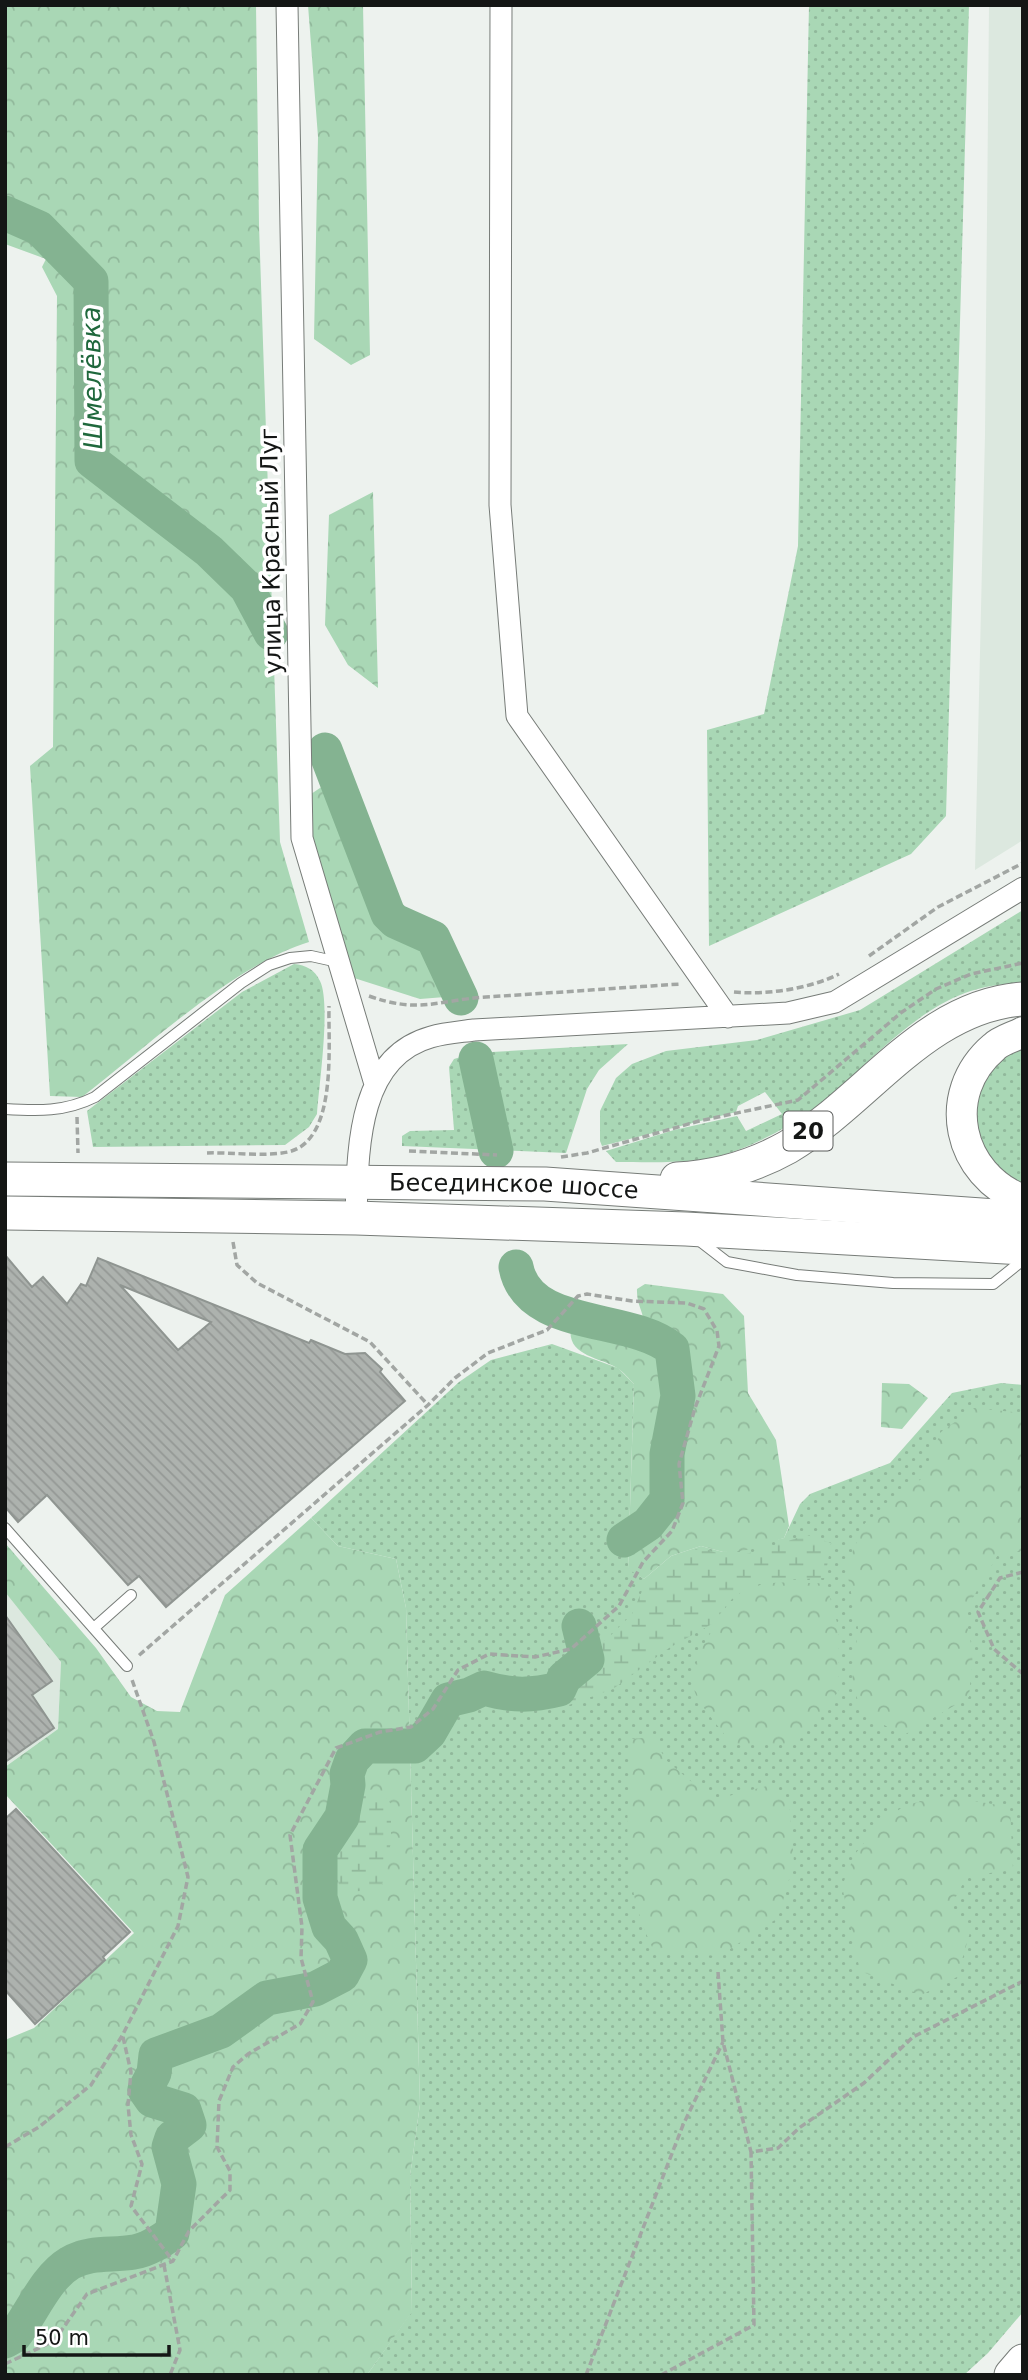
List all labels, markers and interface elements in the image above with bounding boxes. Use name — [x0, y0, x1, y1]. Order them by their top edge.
water label: Шмелёвка — [76, 306, 108, 450]
street label: улица Красный Луг — [255, 427, 287, 675]
road number: 20 — [784, 1112, 832, 1150]
street label: Бесединское шоссе — [389, 1169, 640, 1205]
scale bar — [24, 2314, 170, 2358]
text: 50 m — [35, 2326, 89, 2350]

